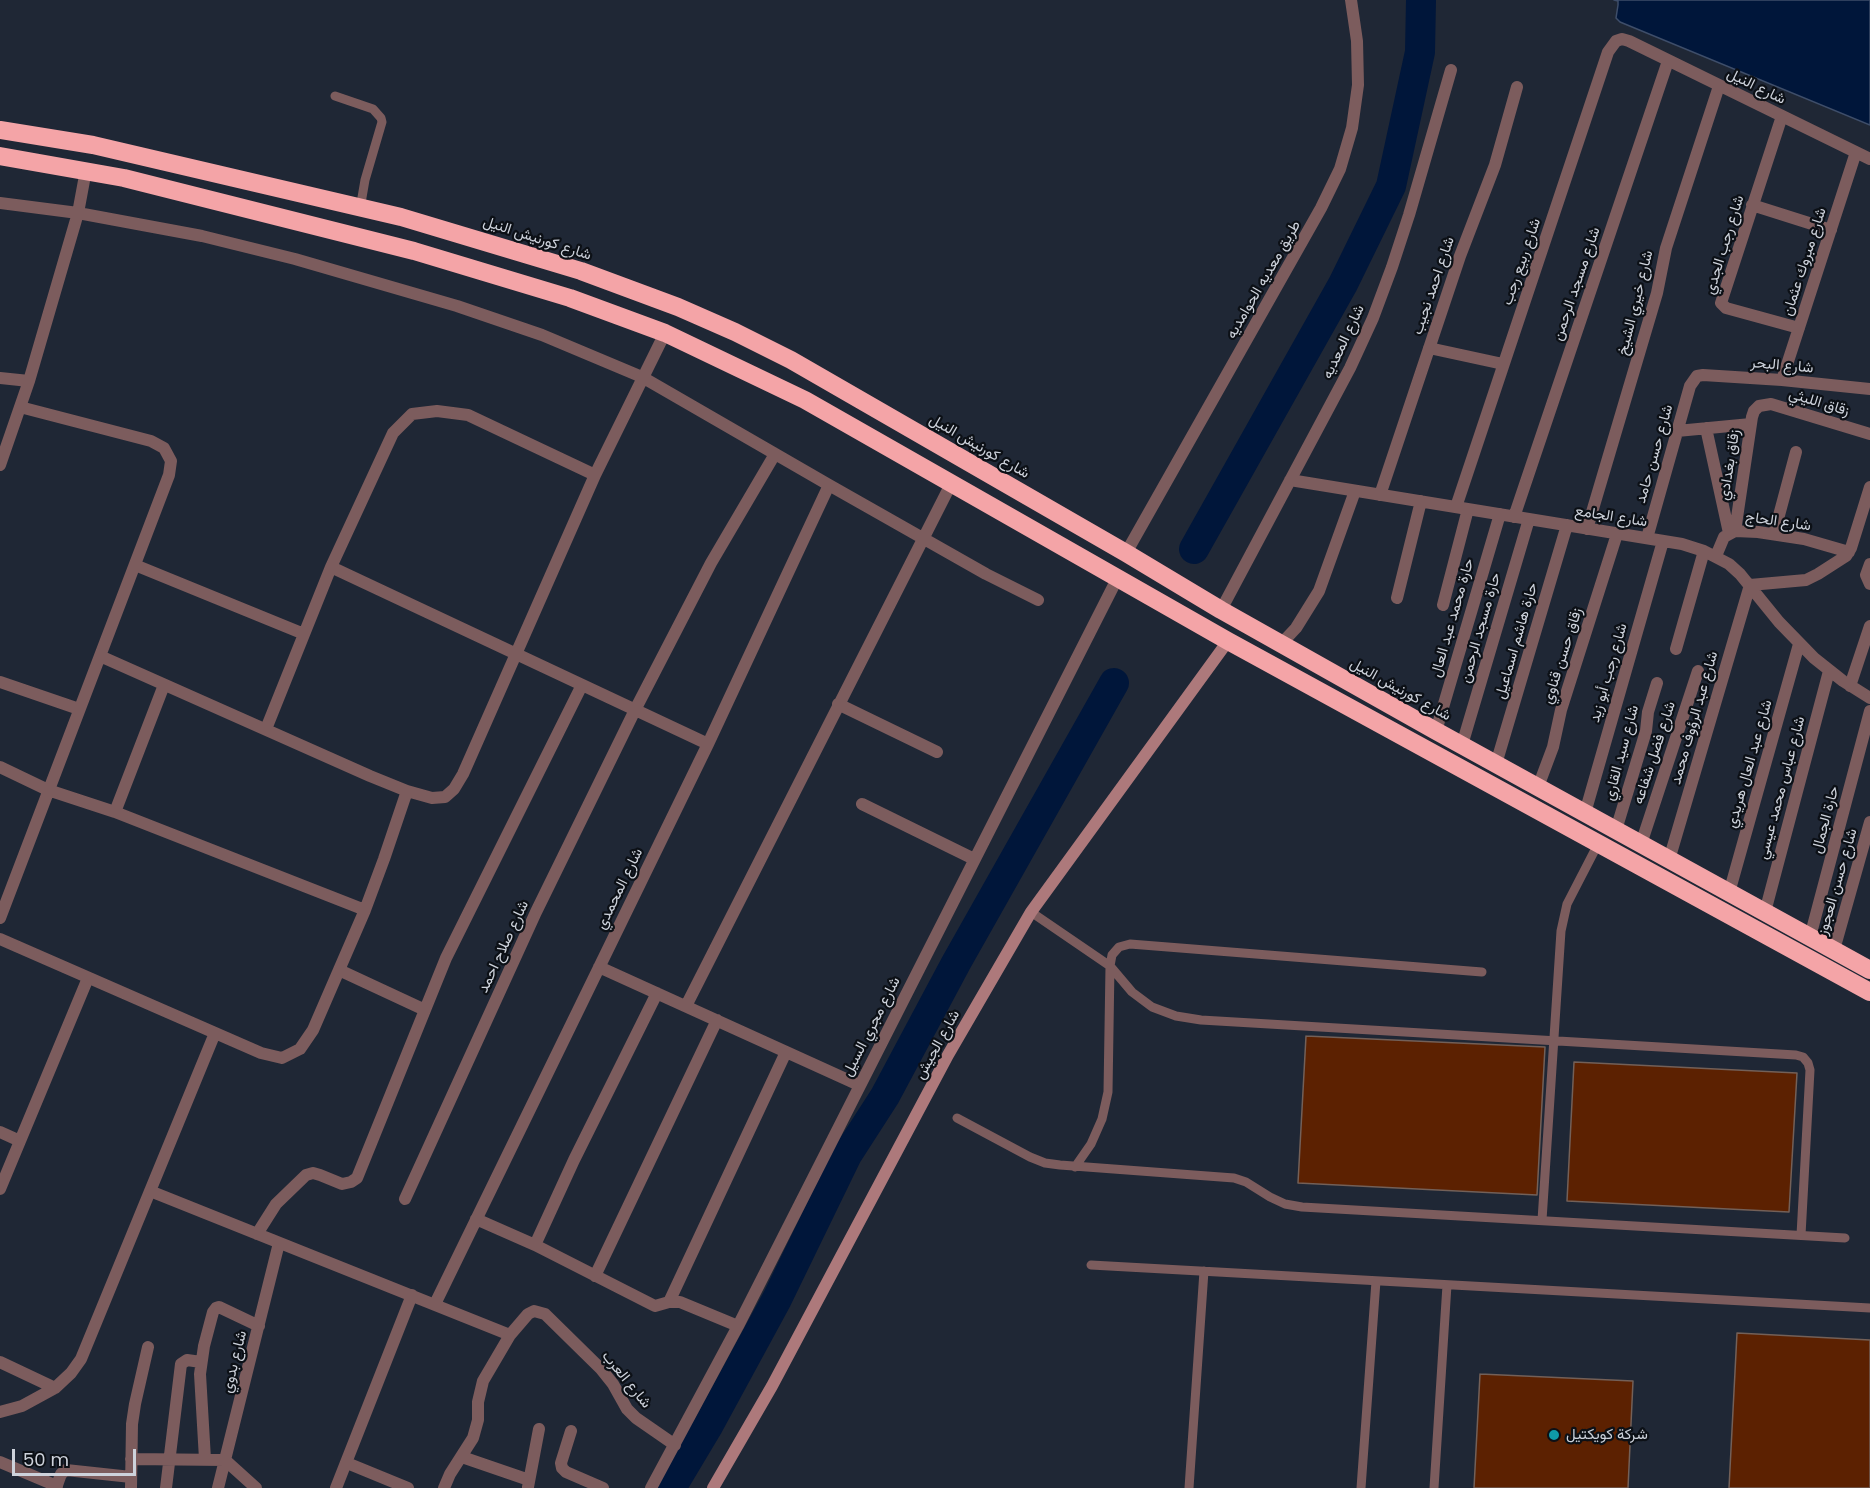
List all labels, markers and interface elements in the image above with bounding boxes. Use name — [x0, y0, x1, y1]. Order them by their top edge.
street label: شارع النيل — [1724, 65, 1788, 109]
street label: شارع رجب الجدي — [1701, 193, 1749, 297]
street label: شارع مبروك عثمان — [1779, 206, 1831, 318]
street label: شارع كورنيش النيل — [481, 213, 593, 265]
street label: شارع ربيع رجب — [1499, 216, 1545, 308]
street label: طريق معديه الحوامديه — [1223, 218, 1305, 342]
street label: شارع مسجد الرحمن — [1549, 225, 1605, 343]
street label: شارع احمد نجيب — [1409, 235, 1459, 337]
street label: شارع خيري الشيخ — [1614, 249, 1658, 357]
street label: شارع المعديه — [1319, 302, 1369, 382]
street label: شارع البحر — [1750, 354, 1814, 378]
street label: زقاق الليثي — [1787, 385, 1851, 421]
street label: شارع حسن حامد — [1632, 403, 1678, 505]
street label: شارع كورنيش النيل — [926, 411, 1032, 483]
street label: زقاق بغدادي — [1716, 428, 1744, 502]
street label: شارع الجامع — [1573, 502, 1649, 532]
street label: شارع الحاج — [1744, 508, 1812, 536]
street label: حارة محمد عبد العال — [1427, 557, 1479, 679]
street label: حارة مسجد الرحمن — [1457, 571, 1505, 685]
street label: حارة هاشم اسماعيل — [1492, 581, 1542, 701]
street label: زقاق حسن قناوي — [1539, 606, 1587, 706]
street label: شارع رجب أبو زيد — [1586, 621, 1632, 725]
street label: شارع عبد الرؤوف محمد — [1667, 649, 1723, 787]
street label: شارع كورنيش النيل — [1346, 655, 1454, 725]
street label: شارع عبد العال هريدي — [1723, 698, 1777, 830]
street label: شارع فضل شفاعه — [1630, 699, 1680, 807]
street label: شارع سيد القاري — [1601, 703, 1643, 803]
street label: شارع عباس محمد عيسي — [1754, 715, 1810, 861]
street label: حارة الجمال — [1808, 784, 1844, 856]
street label: شارع حسن العجوز — [1814, 827, 1862, 937]
street label: شارع المحمدي — [593, 846, 647, 932]
street label: شارع صلاح احمد — [475, 898, 533, 996]
street label: شارع مجري السيل — [839, 974, 905, 1080]
street label: شارع الجيش — [912, 1007, 964, 1083]
street label: شارع بدوي — [219, 1329, 251, 1395]
street label: شارع العرب — [598, 1348, 654, 1412]
place label: شركة كويكتيل — [1566, 1426, 1648, 1444]
marker: شركة كويكتيل — [1547, 1428, 1561, 1442]
scale bar — [15, 1437, 140, 1475]
text: 50 m — [23, 1447, 69, 1472]

